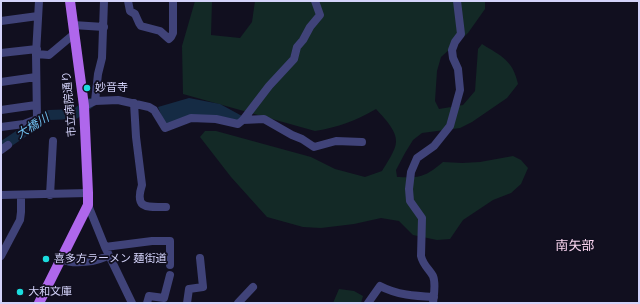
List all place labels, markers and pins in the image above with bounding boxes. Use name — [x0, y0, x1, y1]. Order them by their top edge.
place label: 妙音寺 — [95, 81, 128, 95]
marker: 妙音寺 — [82, 83, 92, 93]
place label: 喜多方ラーメン 麺街道 — [54, 252, 167, 266]
marker: 喜多方ラーメン 麺街道 — [41, 254, 51, 264]
place label: 大和文庫 — [28, 285, 72, 299]
marker: 大和文庫 — [15, 287, 25, 297]

